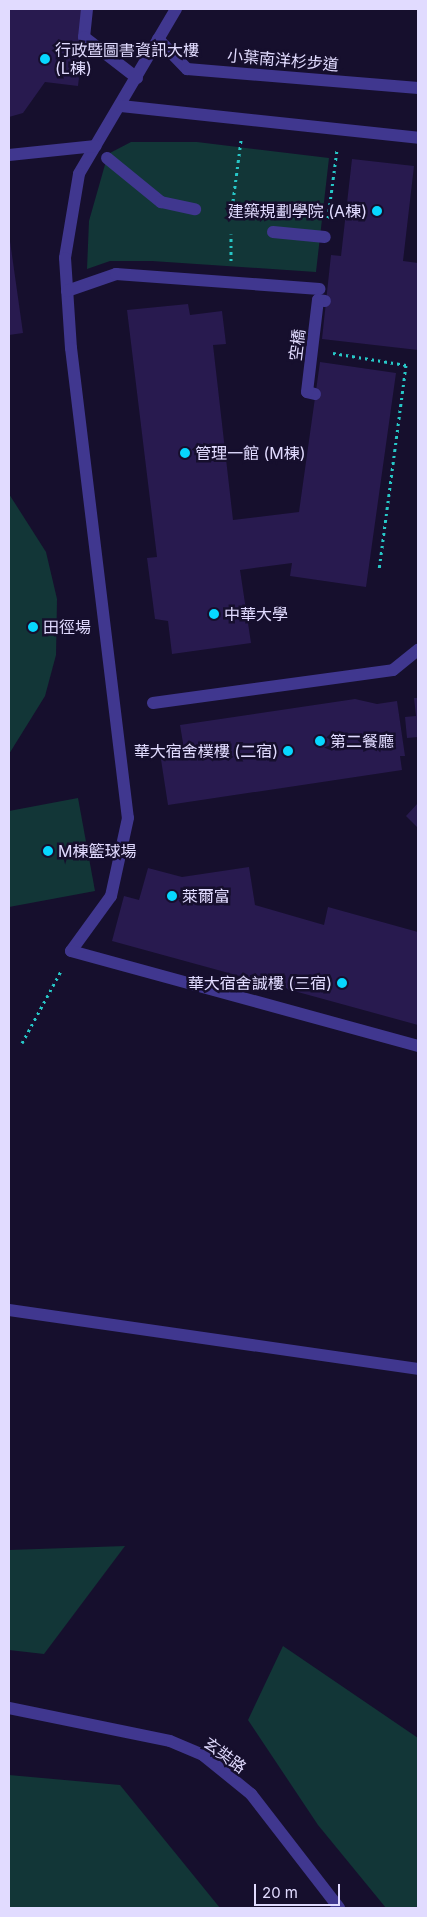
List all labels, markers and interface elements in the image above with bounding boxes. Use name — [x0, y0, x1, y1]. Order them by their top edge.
place label: 行政暨圖書資訊大樓 (L棟) — [55, 40, 199, 78]
street label: 小葉南洋杉步道 — [226, 46, 340, 74]
marker: 行政暨圖書資訊大樓 (L棟) — [39, 53, 51, 65]
place label: 建築規劃學院 (A棟) — [228, 201, 367, 221]
marker: 建築規劃學院 (A棟) — [371, 205, 383, 217]
street label: 空橋 — [286, 328, 308, 362]
place label: 管理一館 (M棟) — [195, 443, 306, 463]
marker: 管理一館 (M棟) — [179, 447, 191, 459]
place label: 中華大學 — [224, 604, 288, 624]
marker: 中華大學 — [208, 608, 220, 620]
place label: 田徑場 — [43, 617, 91, 637]
marker: 田徑場 — [27, 621, 39, 633]
place label: 第二餐廳 — [330, 731, 394, 751]
marker: 第二餐廳 — [314, 735, 326, 747]
place label: 華大宿舍樸樓 (二宿) — [134, 741, 278, 761]
marker: 華大宿舍樸樓 (二宿) — [282, 745, 294, 757]
place label: M棟籃球場 — [58, 841, 136, 861]
marker: M棟籃球場 — [42, 845, 54, 857]
place label: 萊爾富 — [182, 886, 230, 906]
marker: 萊爾富 — [166, 890, 178, 902]
place label: 華大宿舍誠樓 (三宿) — [188, 973, 332, 993]
marker: 華大宿舍誠樓 (三宿) — [336, 977, 348, 989]
street label: 玄奘路 — [200, 1733, 250, 1777]
scale bar — [257, 1874, 343, 1906]
text: 20 m — [262, 1883, 298, 1902]

